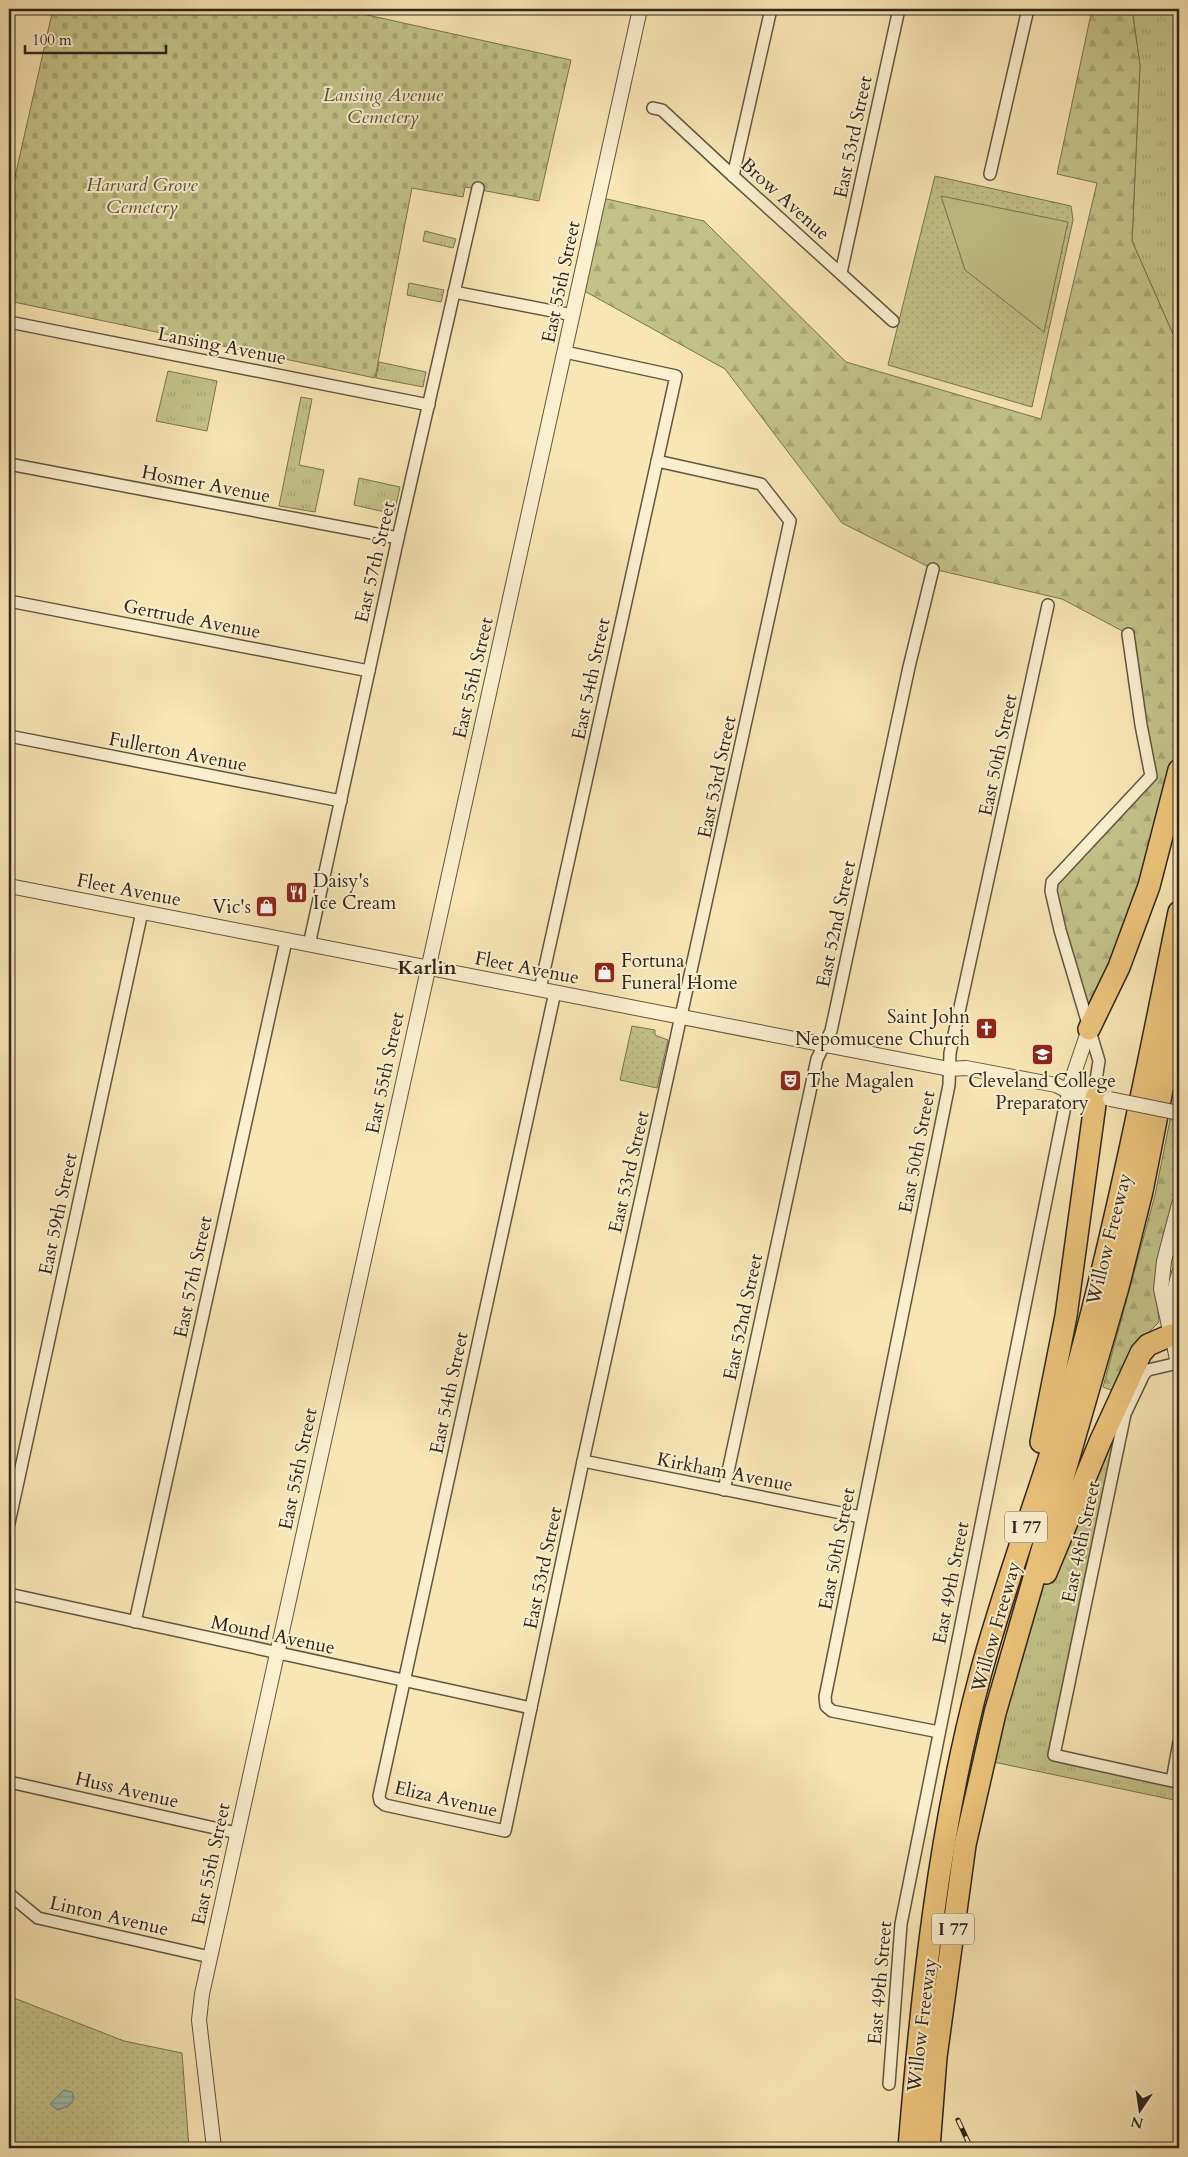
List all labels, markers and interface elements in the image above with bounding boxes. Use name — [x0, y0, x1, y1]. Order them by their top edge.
scale bar — [25, 22, 166, 54]
text: 100 m — [32, 30, 72, 50]
street label: East 53rd Street — [827, 73, 879, 201]
park label: Lansing Avenue Cemetery — [323, 82, 444, 130]
street label: Brow Avenue — [735, 152, 835, 246]
park label: Harvard Grove Cemetery — [86, 172, 198, 220]
street label: East 55th Street — [535, 219, 587, 345]
street label: Lansing Avenue — [156, 321, 288, 371]
street label: Hosmer Avenue — [139, 459, 273, 509]
street label: East 57th Street — [348, 499, 402, 625]
street label: Gertrude Avenue — [121, 593, 263, 645]
street label: East 55th Street — [446, 615, 500, 741]
street label: East 54th Street — [565, 616, 617, 742]
street label: East 50th Street — [972, 692, 1024, 818]
street label: East 53rd Street — [691, 713, 743, 841]
street label: Fullerton Avenue — [107, 726, 249, 778]
street label: East 52nd Street — [810, 858, 862, 990]
street label: Fleet Avenue — [75, 867, 183, 913]
place label: Daisy's Ice Cream — [313, 868, 397, 916]
restaurant icon: Daisy's Ice Cream — [285, 880, 309, 904]
place label: Vic's — [212, 894, 251, 920]
shop icon: Vic's — [255, 895, 279, 919]
street label: Fleet Avenue — [473, 945, 581, 991]
place label: Fortuna Funeral Home — [621, 948, 738, 996]
district label: Karlin — [397, 954, 457, 981]
shop icon: Fortuna Funeral Home — [593, 960, 617, 984]
place label: Saint John Nepomucene Church — [795, 1004, 971, 1052]
street label: East 55th Street — [359, 1010, 411, 1136]
church icon: Saint John Nepomucene Church — [974, 1016, 998, 1040]
school or university icon: Cleveland College Preparatory — [1030, 1043, 1054, 1067]
place label: The Magalen — [807, 1068, 915, 1094]
place label: Cleveland College Preparatory — [968, 1068, 1116, 1116]
theatre icon: The Magalen — [779, 1069, 803, 1093]
street label: East 50th Street — [892, 1089, 942, 1215]
street label: East 53rd Street — [602, 1108, 656, 1236]
street label: East 59th Street — [32, 1151, 84, 1277]
street label: Willow Freeway — [1080, 1170, 1138, 1309]
street label: East 57th Street — [167, 1214, 219, 1340]
street label: East 52nd Street — [717, 1251, 769, 1383]
street label: East 54th Street — [423, 1330, 475, 1456]
street label: East 55th Street — [272, 1406, 324, 1532]
street label: Kirkham Avenue — [655, 1446, 795, 1498]
street label: East 48th Street — [1055, 1479, 1107, 1605]
street label: East 50th Street — [812, 1486, 862, 1612]
street label: East 53rd Street — [517, 1504, 569, 1632]
road number: I 77 — [1005, 1511, 1047, 1542]
street label: East 49th Street — [926, 1520, 976, 1646]
street label: Willow Freeway — [965, 1558, 1027, 1696]
street label: Mound Avenue — [209, 1609, 337, 1661]
street label: Huss Avenue — [73, 1765, 181, 1815]
street label: Eliza Avenue — [392, 1774, 500, 1824]
street label: East 55th Street — [185, 1801, 237, 1927]
street label: Linton Avenue — [47, 1890, 171, 1942]
road number: I 77 — [932, 1914, 974, 1945]
street label: East 49th Street — [862, 1920, 898, 2046]
street label: Willow Freeway — [901, 1956, 943, 2095]
north arrow — [1116, 2084, 1166, 2134]
text: N — [1129, 2112, 1145, 2133]

